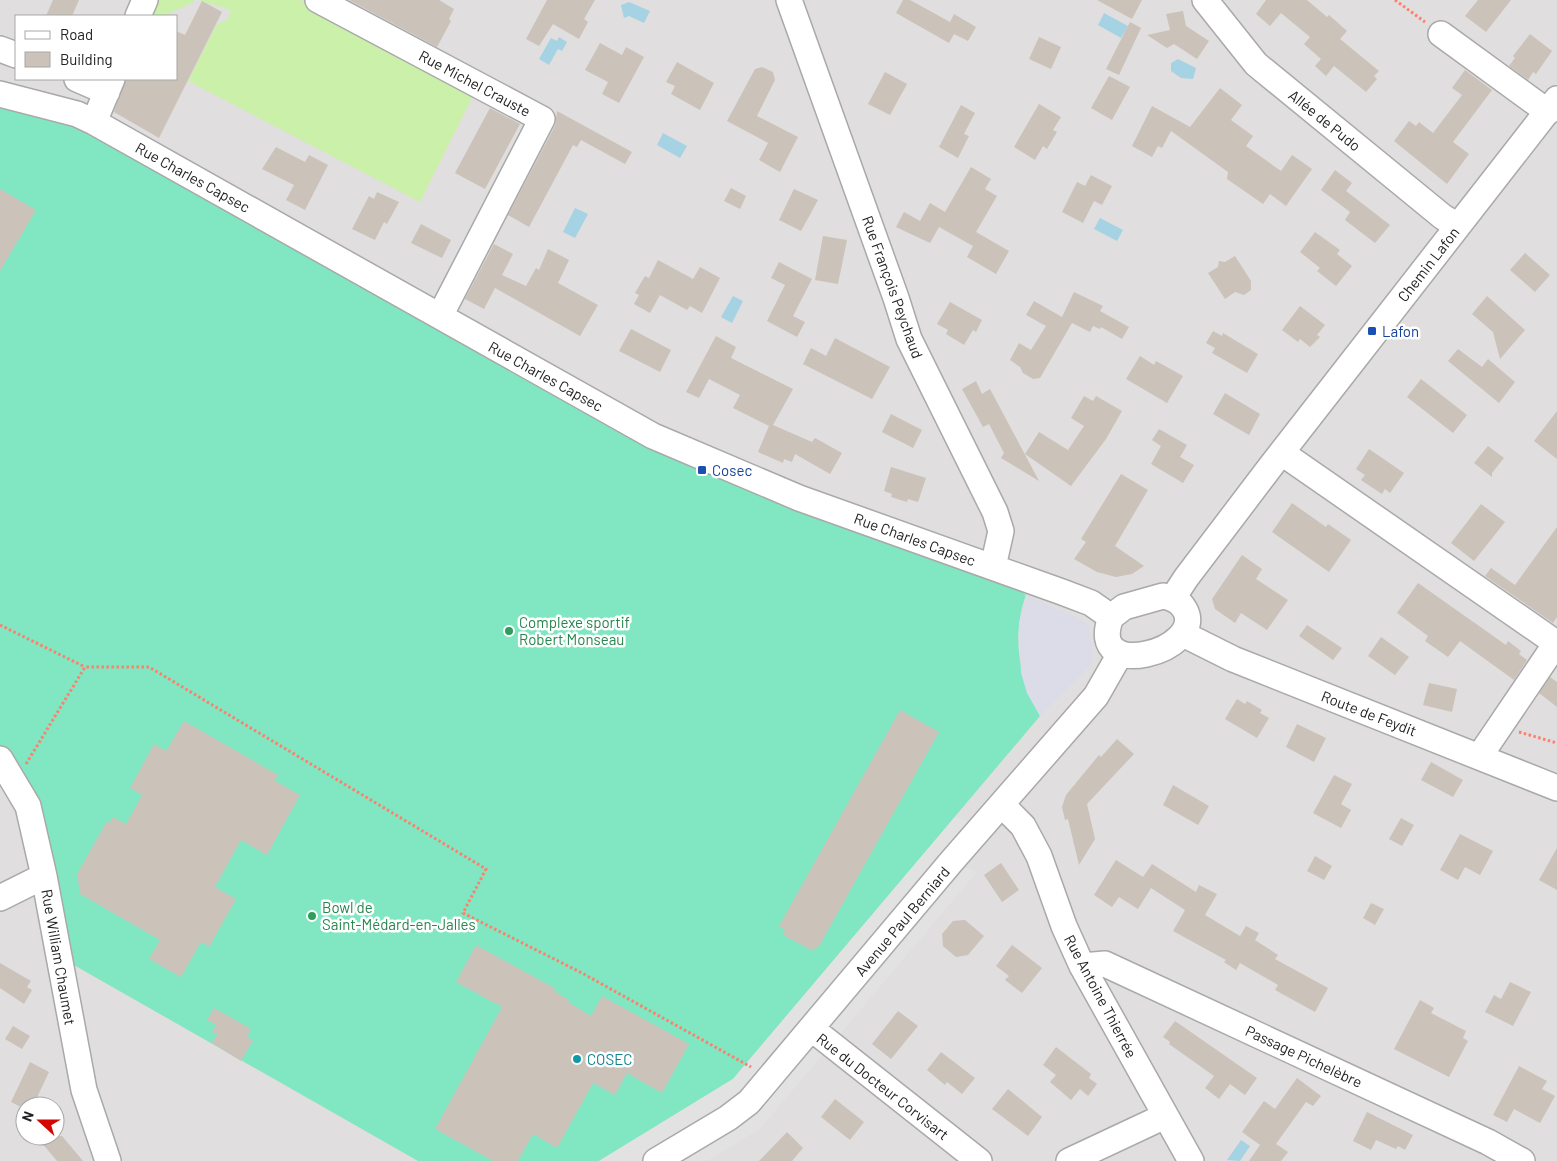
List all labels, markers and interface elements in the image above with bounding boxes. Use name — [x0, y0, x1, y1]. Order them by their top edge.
legend — [15, 15, 178, 80]
text: Road — [60, 25, 93, 43]
street label: Rue Michel Crauste — [416, 46, 534, 120]
text: Building — [60, 50, 113, 68]
street label: Allée de Pudo — [1285, 85, 1365, 155]
street label: Rue Charles Capsec — [133, 138, 254, 216]
street label: Rue François Peychaud — [859, 213, 927, 361]
street label: Chemin Lafon — [1393, 223, 1463, 305]
place label: Lafon — [1382, 322, 1419, 340]
marker: Lafon — [1366, 325, 1378, 337]
street label: Rue Charles Capsec — [486, 337, 607, 415]
place label: Cosec — [712, 461, 752, 479]
marker: Cosec — [696, 464, 708, 476]
street label: Rue Charles Capsec — [852, 509, 978, 569]
place label: Complexe sportif Robert Monseau — [519, 613, 630, 648]
marker: Complexe sportif Robert Monseau — [503, 625, 515, 637]
street label: Route de Feydit — [1319, 687, 1419, 739]
street label: Avenue Paul Berniard — [851, 862, 953, 980]
street label: Rue William Chaumet — [38, 888, 80, 1026]
place label: Bowl de Saint-Médard-en-Jalles — [322, 898, 476, 933]
marker: Bowl de Saint-Médard-en-Jalles — [306, 910, 318, 922]
street label: Rue Antoine Thierrée — [1061, 931, 1141, 1061]
street label: Passage Pichelèbre — [1243, 1021, 1365, 1091]
street label: Rue du Docteur Corvisart — [813, 1029, 953, 1143]
place label: COSEC — [587, 1050, 632, 1068]
marker: COSEC — [571, 1053, 583, 1065]
north arrow — [15, 1096, 65, 1146]
text: N — [18, 1109, 37, 1124]

